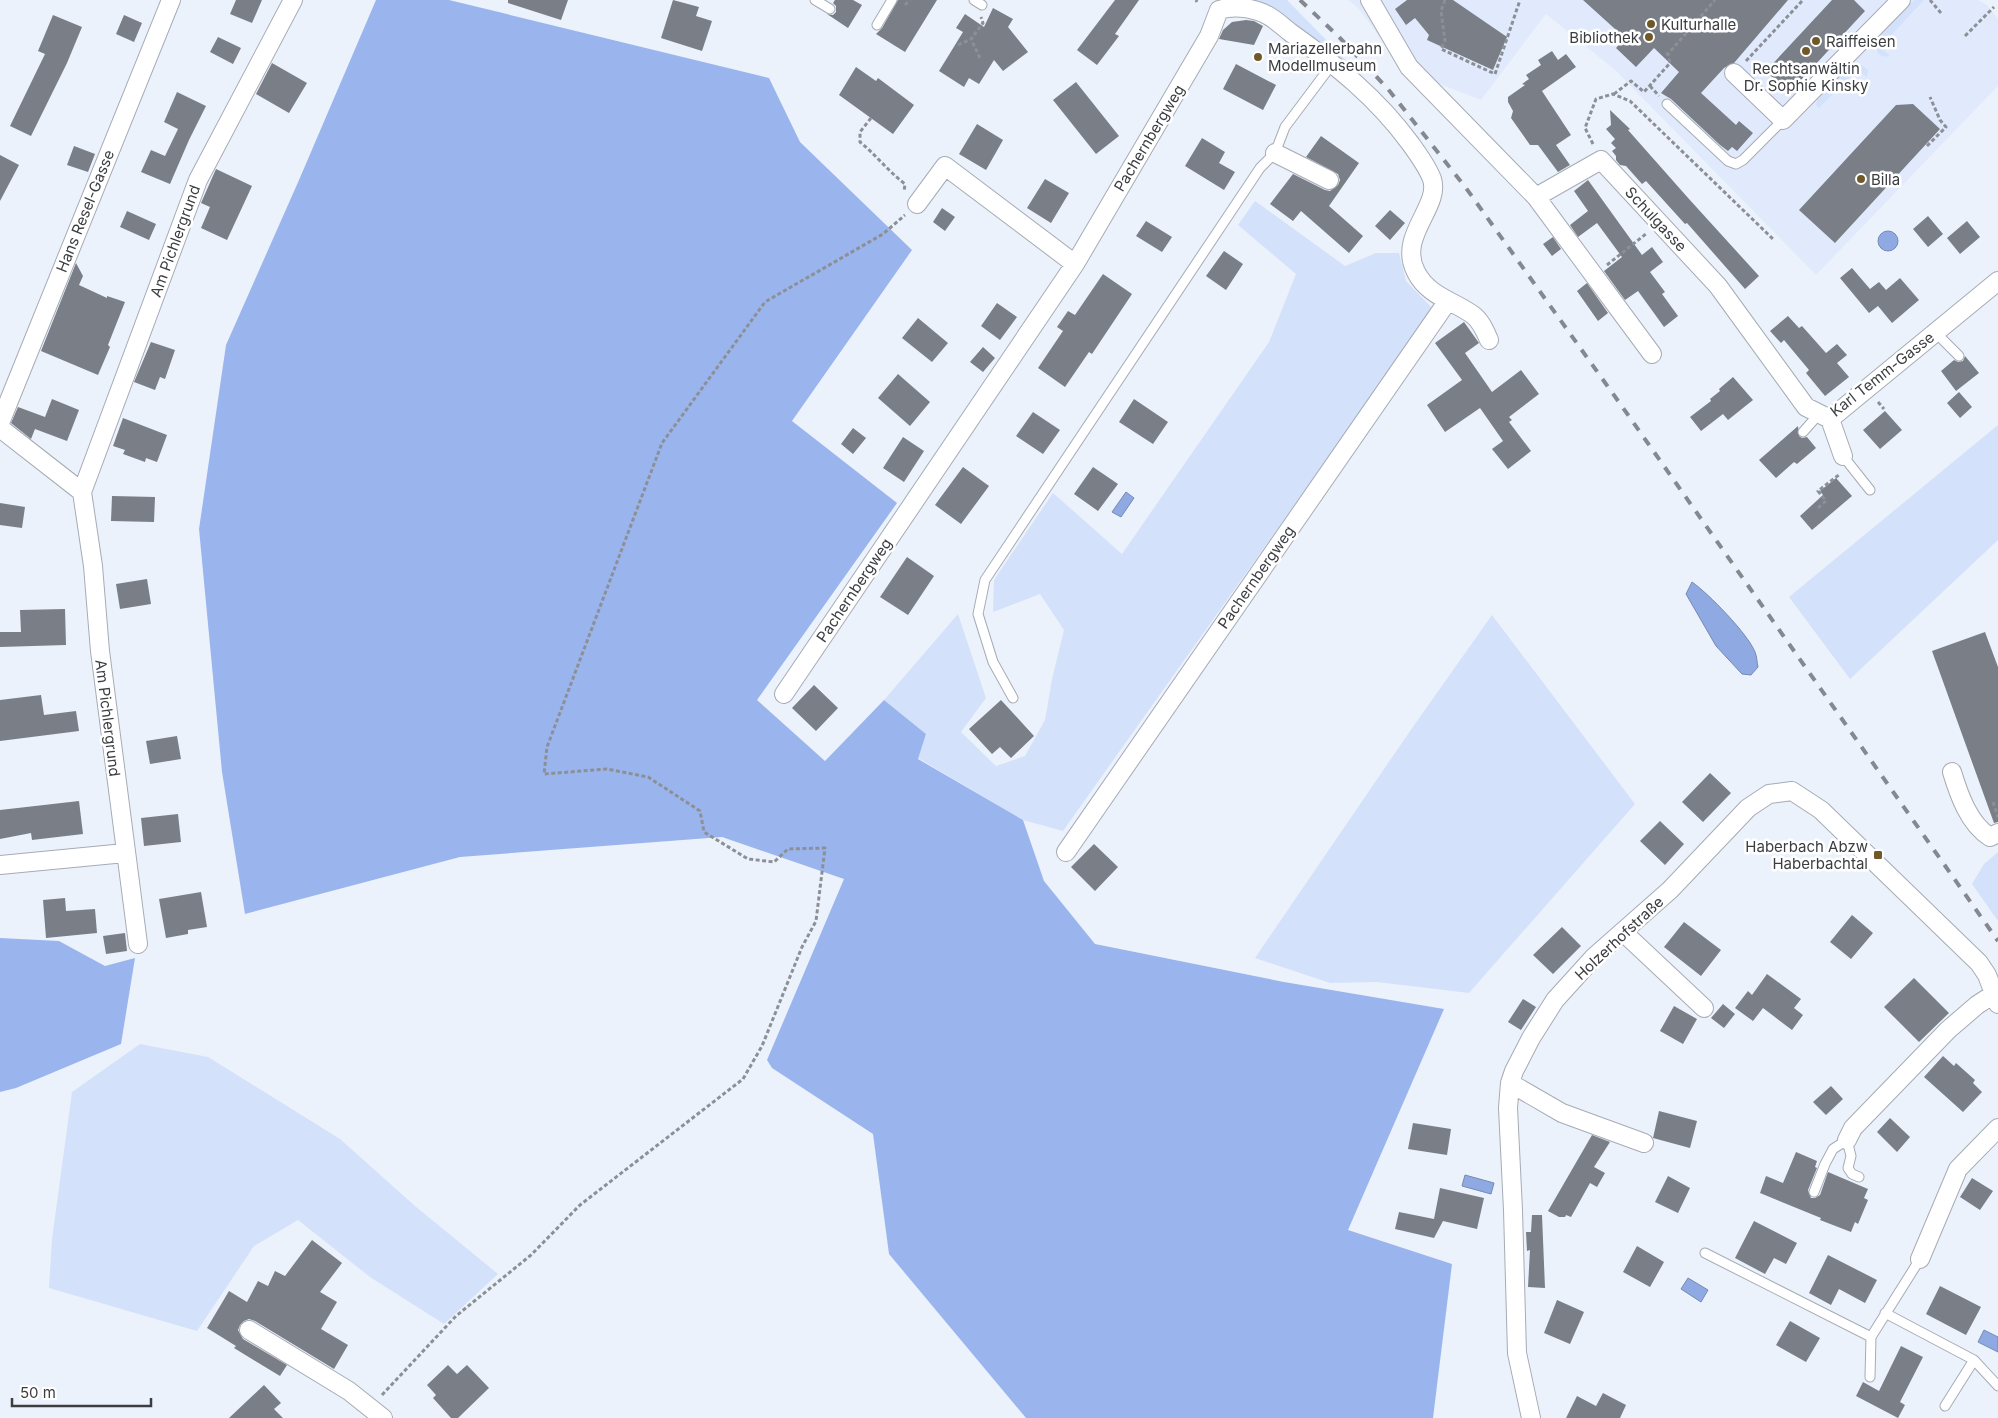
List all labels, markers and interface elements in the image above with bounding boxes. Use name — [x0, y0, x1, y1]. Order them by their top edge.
place label: Kulturhalle — [1661, 15, 1736, 34]
marker: Kulturhalle — [1645, 18, 1657, 30]
place label: Bibliothek — [1569, 28, 1640, 47]
marker: Bibliothek — [1643, 31, 1655, 43]
place label: Raiffeisen — [1826, 32, 1896, 51]
marker: Raiffeisen — [1810, 35, 1822, 47]
place label: Mariazellerbahn Modellmuseum — [1268, 39, 1382, 75]
marker: Rechtsanwältin Dr. Sophie Kinsky — [1800, 45, 1812, 57]
marker: Mariazellerbahn Modellmuseum — [1252, 51, 1264, 63]
place label: Rechtsanwältin Dr. Sophie Kinsky — [1744, 59, 1869, 95]
street label: Pachernbergweg — [1110, 81, 1188, 195]
street label: Hans Resel-Gasse — [52, 147, 118, 275]
place label: Billa — [1871, 170, 1900, 189]
marker: Billa — [1855, 173, 1867, 185]
street label: Am Pichlergrund — [146, 182, 204, 300]
street label: Schulgasse — [1621, 183, 1691, 255]
street label: Karl Temm-Gasse — [1826, 327, 1938, 421]
street label: Pachernbergweg — [1213, 522, 1299, 632]
street label: Pachernbergweg — [812, 534, 896, 646]
street label: Am Pichlergrund — [91, 658, 125, 778]
place label: Haberbach Abzw Haberbachtal — [1745, 837, 1868, 873]
marker: Haberbach Abzw Haberbachtal — [1872, 849, 1884, 861]
street label: Holzerhofstraße — [1571, 892, 1667, 984]
scale bar — [12, 1376, 151, 1408]
text: 50 m — [20, 1383, 56, 1402]

